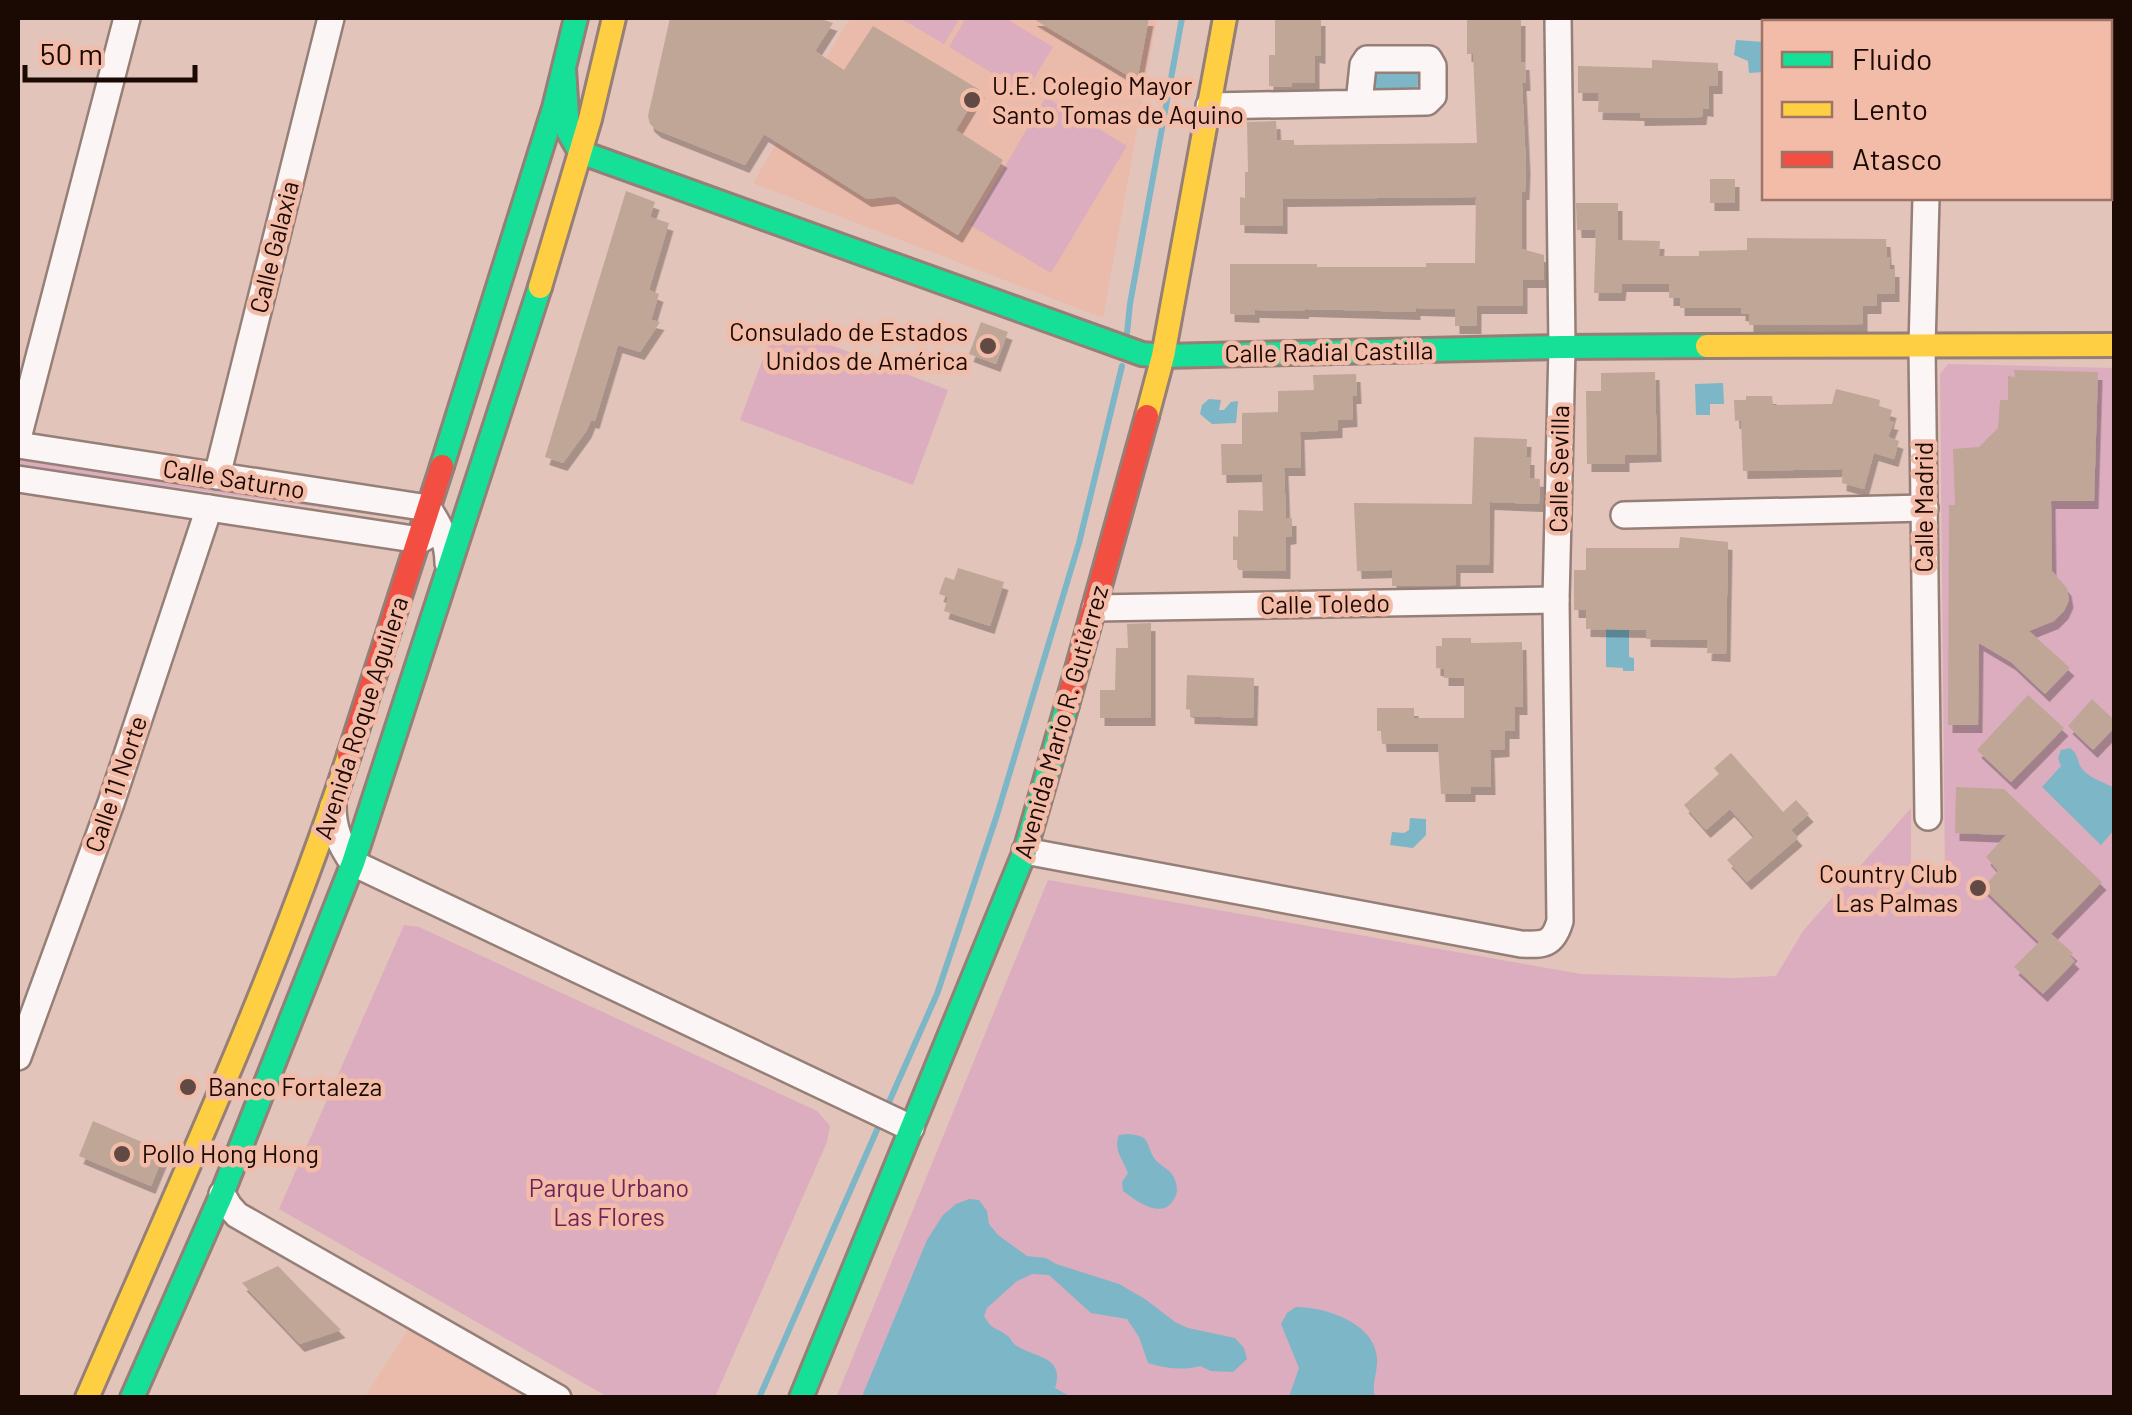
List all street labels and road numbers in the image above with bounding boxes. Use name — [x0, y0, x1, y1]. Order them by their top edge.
street label: Calle Galaxia — [242, 178, 304, 316]
street label: Calle Radial Castilla — [1224, 334, 1434, 368]
street label: Calle Sevilla — [1542, 405, 1574, 533]
street label: Calle Madrid — [1908, 441, 1938, 573]
street label: Calle Saturno — [161, 452, 307, 504]
street label: Avenida Mario R. Gutiérrez — [1007, 582, 1113, 862]
street label: Calle Toledo — [1260, 587, 1390, 619]
street label: Avenida Roque Aguilera — [307, 592, 413, 843]
street label: Calle 11 Norte — [78, 712, 152, 856]

